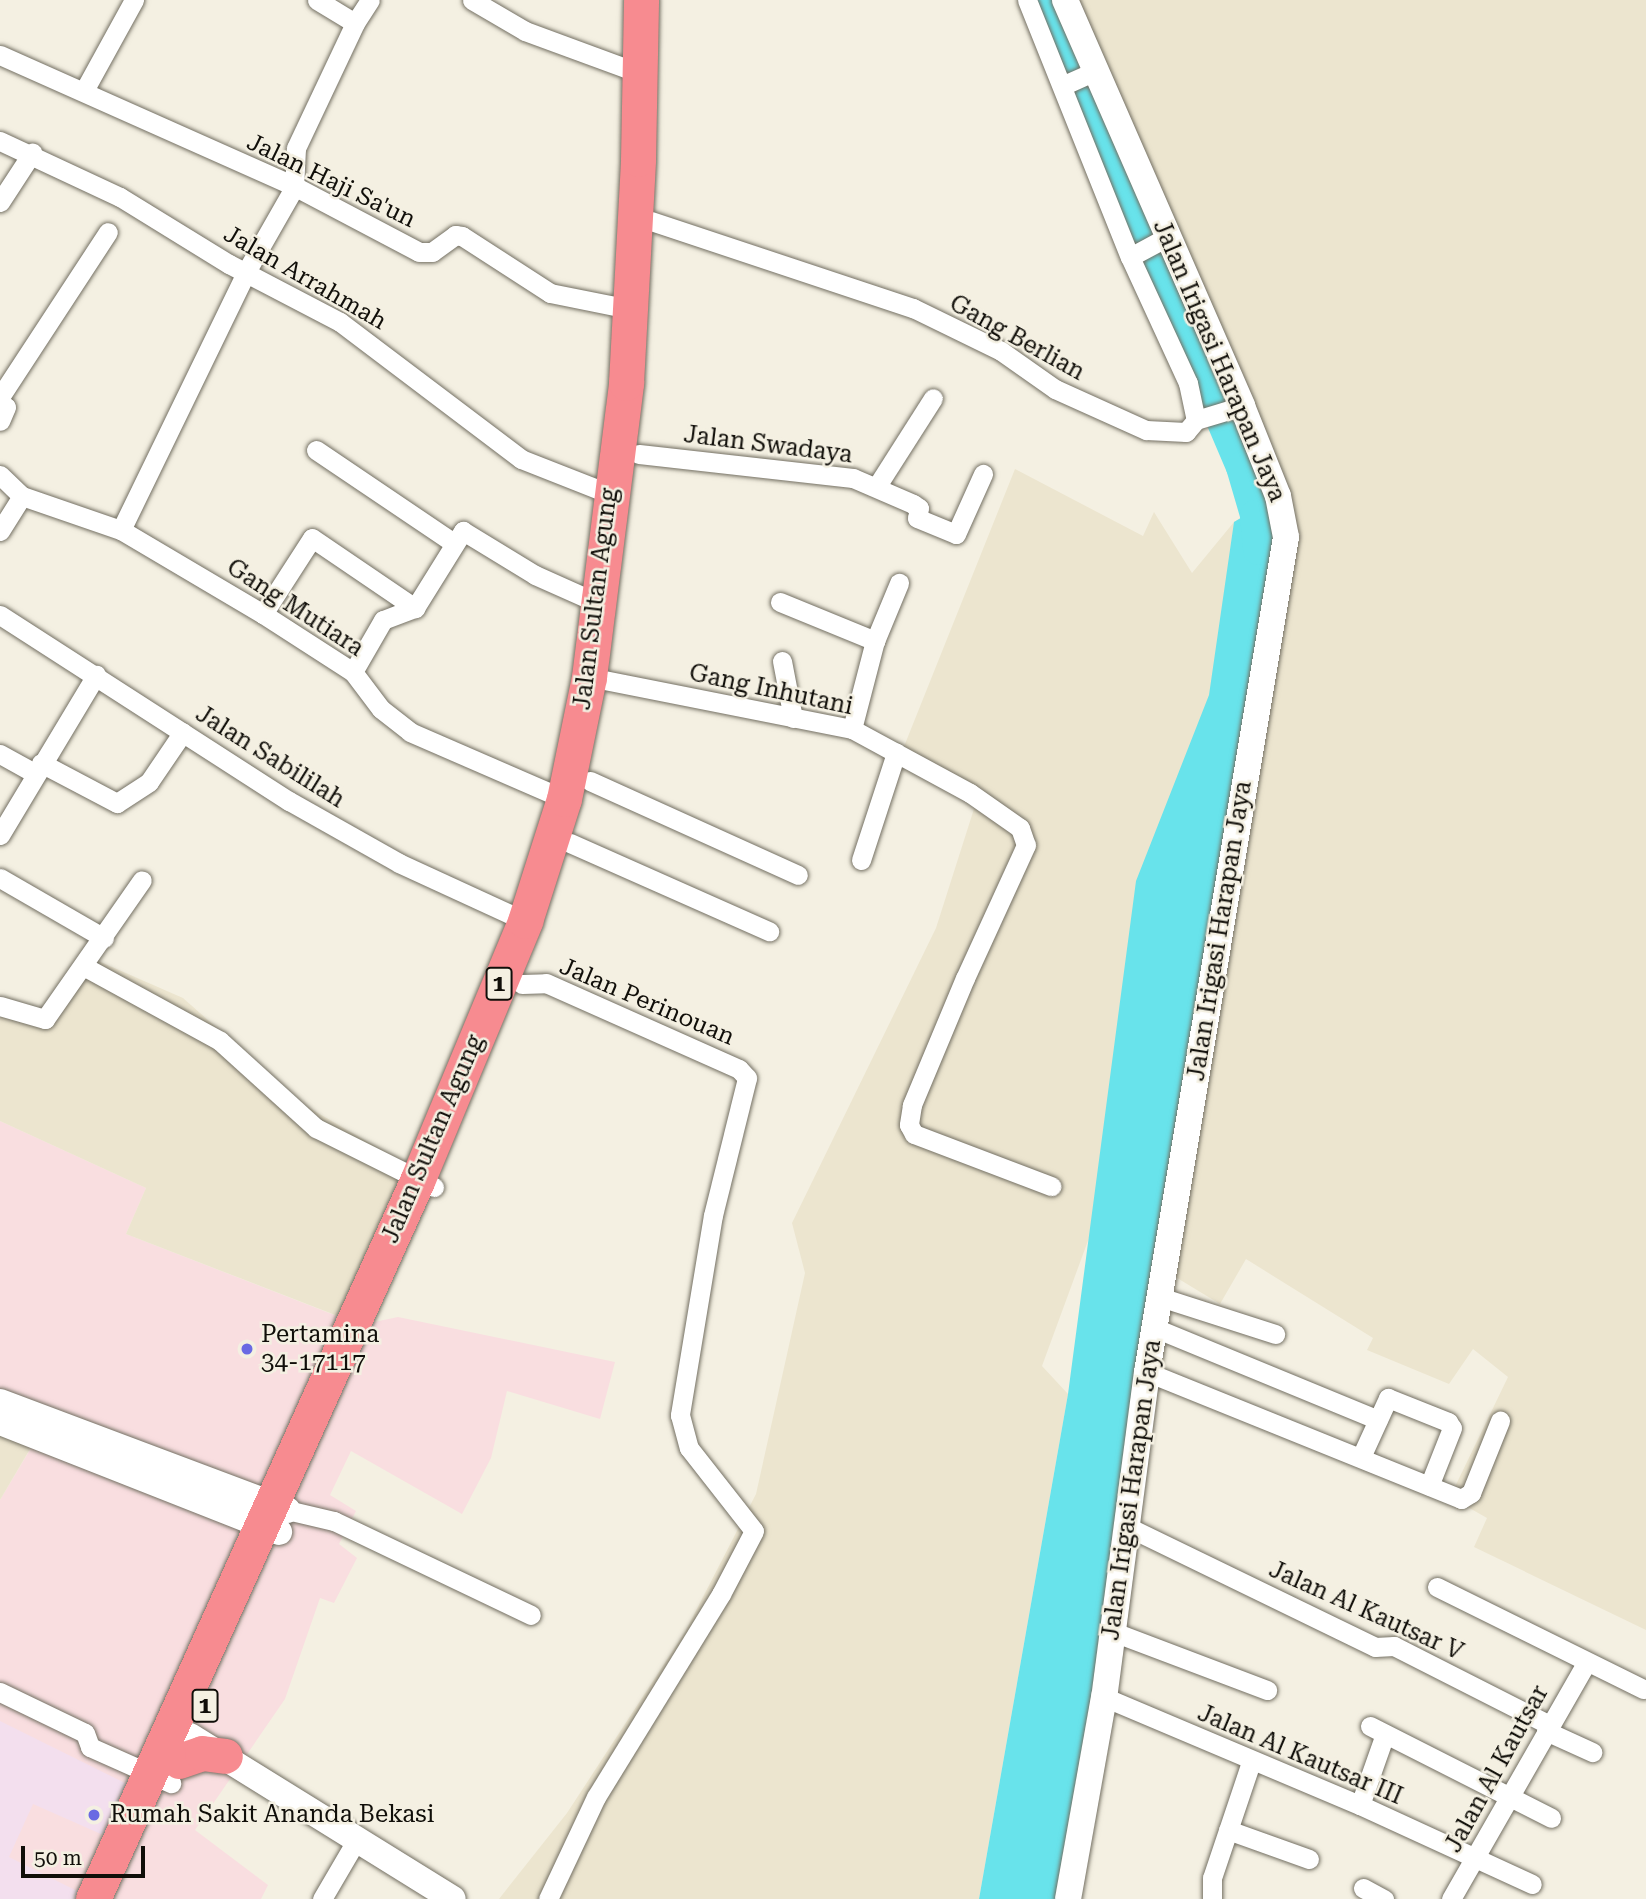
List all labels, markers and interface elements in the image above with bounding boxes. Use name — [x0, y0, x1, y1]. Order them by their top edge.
street label: Jalan Haji Sa'un — [242, 128, 420, 234]
street label: Jalan Irigasi Harapan Jaya — [1146, 216, 1292, 506]
street label: Jalan Arrahmah — [219, 220, 391, 336]
street label: Gang Berlian — [944, 289, 1090, 387]
street label: Jalan Swadaya — [682, 420, 854, 470]
street label: Jalan Sultan Agung — [568, 486, 624, 712]
street label: Gang Mutiara — [221, 553, 369, 663]
street label: Gang Inhutani — [687, 659, 855, 721]
street label: Jalan Sabililah — [190, 700, 350, 814]
street label: Jalan Irigasi Harapan Jaya — [1182, 779, 1258, 1083]
street label: Jalan Perinouan — [555, 952, 739, 1052]
road number: 1 — [485, 965, 513, 1004]
street label: Jalan Sultan Agung — [376, 1031, 490, 1247]
place label: Pertamina 34-17117 — [261, 1321, 379, 1377]
street label: Jalan Irigasi Harapan Jaya — [1097, 1338, 1167, 1642]
marker: Pertamina 34-17117 — [239, 1341, 255, 1357]
street label: Jalan Al Kautsar V — [1264, 1555, 1468, 1667]
street label: Jalan Al Kautsar — [1439, 1680, 1555, 1858]
road number: 1 — [191, 1686, 219, 1726]
street label: Jalan Al Kautsar III — [1193, 1699, 1407, 1811]
place label: Rumah Sakit Ananda Bekasi — [110, 1801, 434, 1829]
marker: Rumah Sakit Ananda Bekasi — [84, 1805, 104, 1825]
scale bar — [24, 1832, 149, 1876]
text: 50 m — [34, 1846, 82, 1870]

